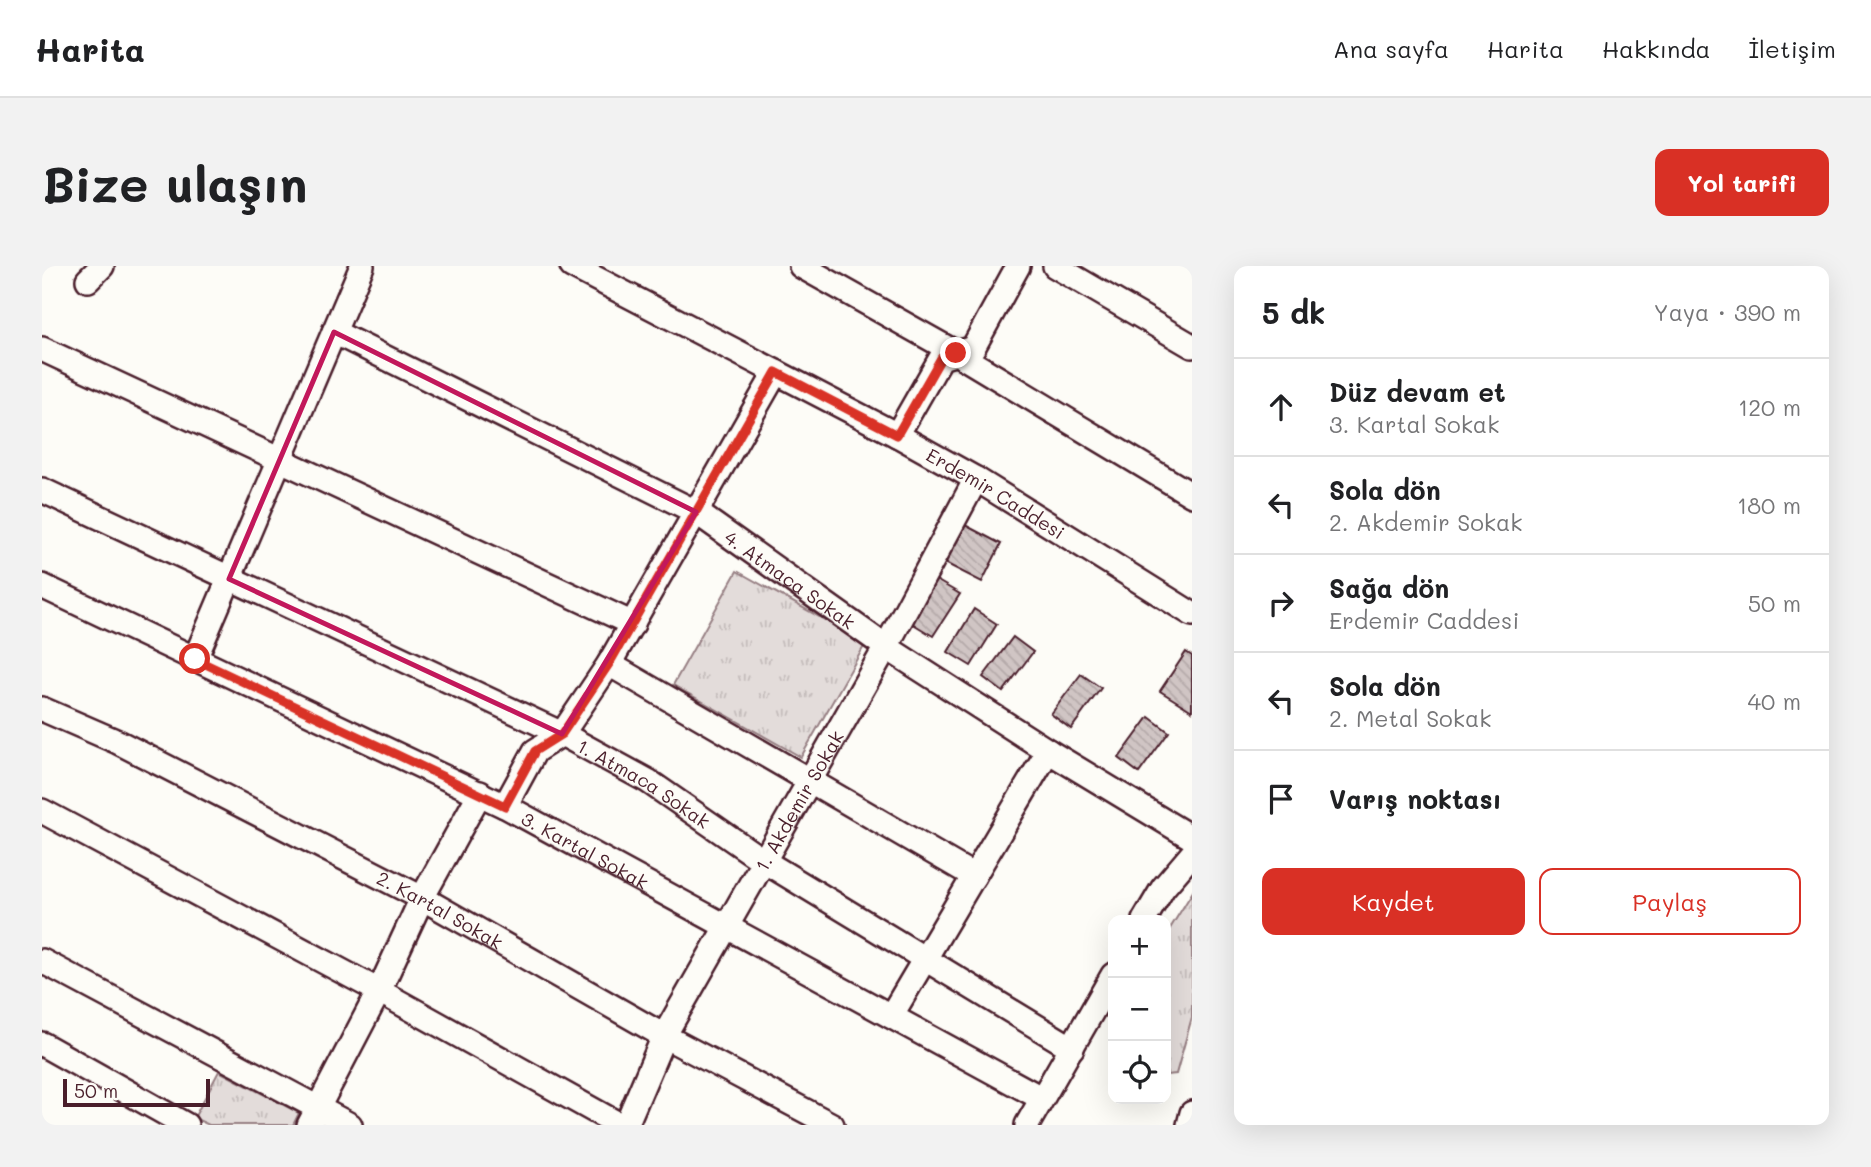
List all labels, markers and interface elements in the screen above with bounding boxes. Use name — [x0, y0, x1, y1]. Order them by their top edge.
text: Harita — [35, 27, 145, 70]
text: Ana sayfa — [1333, 33, 1449, 64]
text: Harita — [1487, 33, 1564, 64]
text: Hakkında — [1602, 33, 1711, 64]
text: İletişim — [1749, 33, 1836, 64]
button: Yol tarifi — [1655, 149, 1829, 216]
text: Bize ulaşın — [42, 151, 307, 214]
text: 5 dk — [1262, 292, 1325, 332]
text: Yaya · 390 m — [1654, 297, 1801, 327]
route end — [940, 337, 971, 368]
text: Düz devam et — [1329, 375, 1506, 409]
icon: ahead — [1262, 388, 1300, 426]
text: 120 m — [1738, 392, 1801, 422]
text: 3. Kartal Sokak — [1329, 409, 1499, 439]
street label: Erdemir Caddesi — [922, 442, 1070, 544]
text: Sola dön — [1329, 473, 1441, 507]
icon: left — [1262, 486, 1300, 524]
text: 180 m — [1737, 490, 1801, 520]
text: 2. Akdemir Sokak — [1329, 507, 1523, 537]
street label: 4. Atmaca Sokak — [720, 524, 861, 634]
text: Sağa dön — [1329, 571, 1449, 605]
icon: right — [1262, 584, 1300, 622]
text: 50 m — [1748, 588, 1801, 618]
text: Erdemir Caddesi — [1329, 605, 1519, 635]
route start — [179, 643, 210, 674]
text: Sola dön — [1329, 669, 1441, 703]
icon: left — [1262, 682, 1300, 720]
text: 40 m — [1748, 686, 1801, 716]
text: 2. Metal Sokak — [1329, 703, 1491, 733]
street label: 1. Akdemir Sokak — [748, 726, 848, 875]
street label: 1. Atmaca Sokak — [573, 732, 716, 833]
icon: arrive — [1262, 780, 1300, 818]
text: Varış noktası — [1329, 782, 1502, 816]
street label: 3. Kartal Sokak — [517, 805, 653, 894]
street label: 2. Kartal Sokak — [373, 865, 508, 954]
button: Kaydet — [1262, 868, 1525, 935]
button: Paylaş — [1539, 868, 1801, 935]
map controls — [1108, 915, 1171, 1104]
button: + — [1108, 915, 1171, 978]
button: − — [1108, 978, 1171, 1041]
button: locate — [1108, 1041, 1171, 1104]
scale bar — [63, 1076, 210, 1108]
text: 50 m — [74, 1078, 118, 1103]

